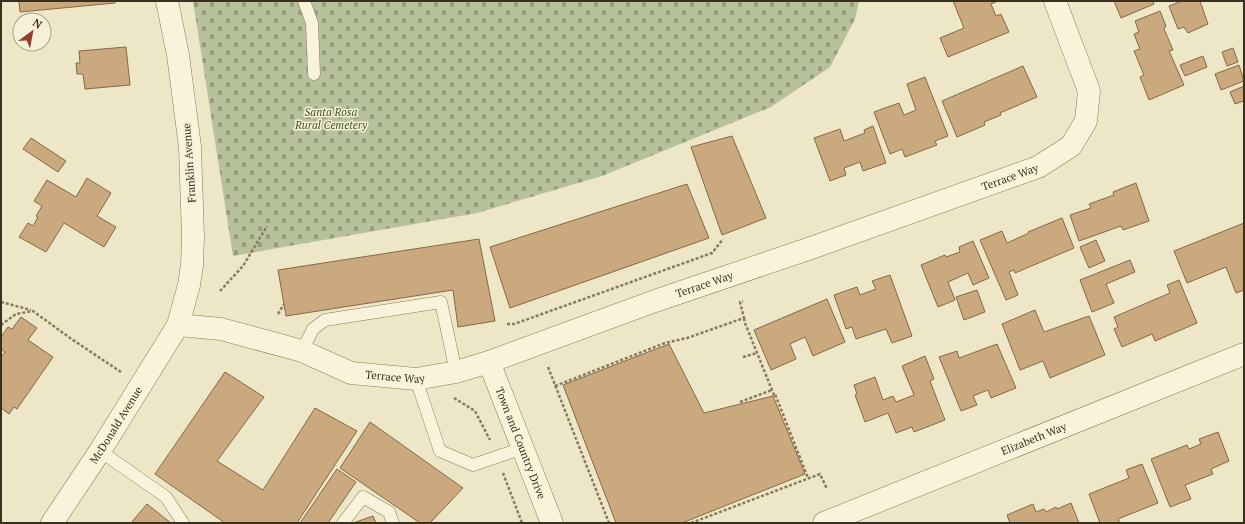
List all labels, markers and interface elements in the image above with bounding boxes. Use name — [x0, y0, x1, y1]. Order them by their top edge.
north arrow — [12, 12, 52, 52]
text: N — [30, 15, 45, 32]
park label: Santa Rosa Rural Cemetery — [294, 105, 368, 132]
street label: Franklin Avenue — [179, 122, 199, 203]
street label: Terrace Way — [980, 160, 1041, 194]
street label: Terrace Way — [674, 268, 735, 300]
street label: Terrace Way — [365, 367, 426, 386]
street label: McDonald Avenue — [86, 383, 146, 466]
street label: Town and Country Drive — [492, 385, 549, 501]
street label: Elizabeth Way — [999, 419, 1069, 458]

